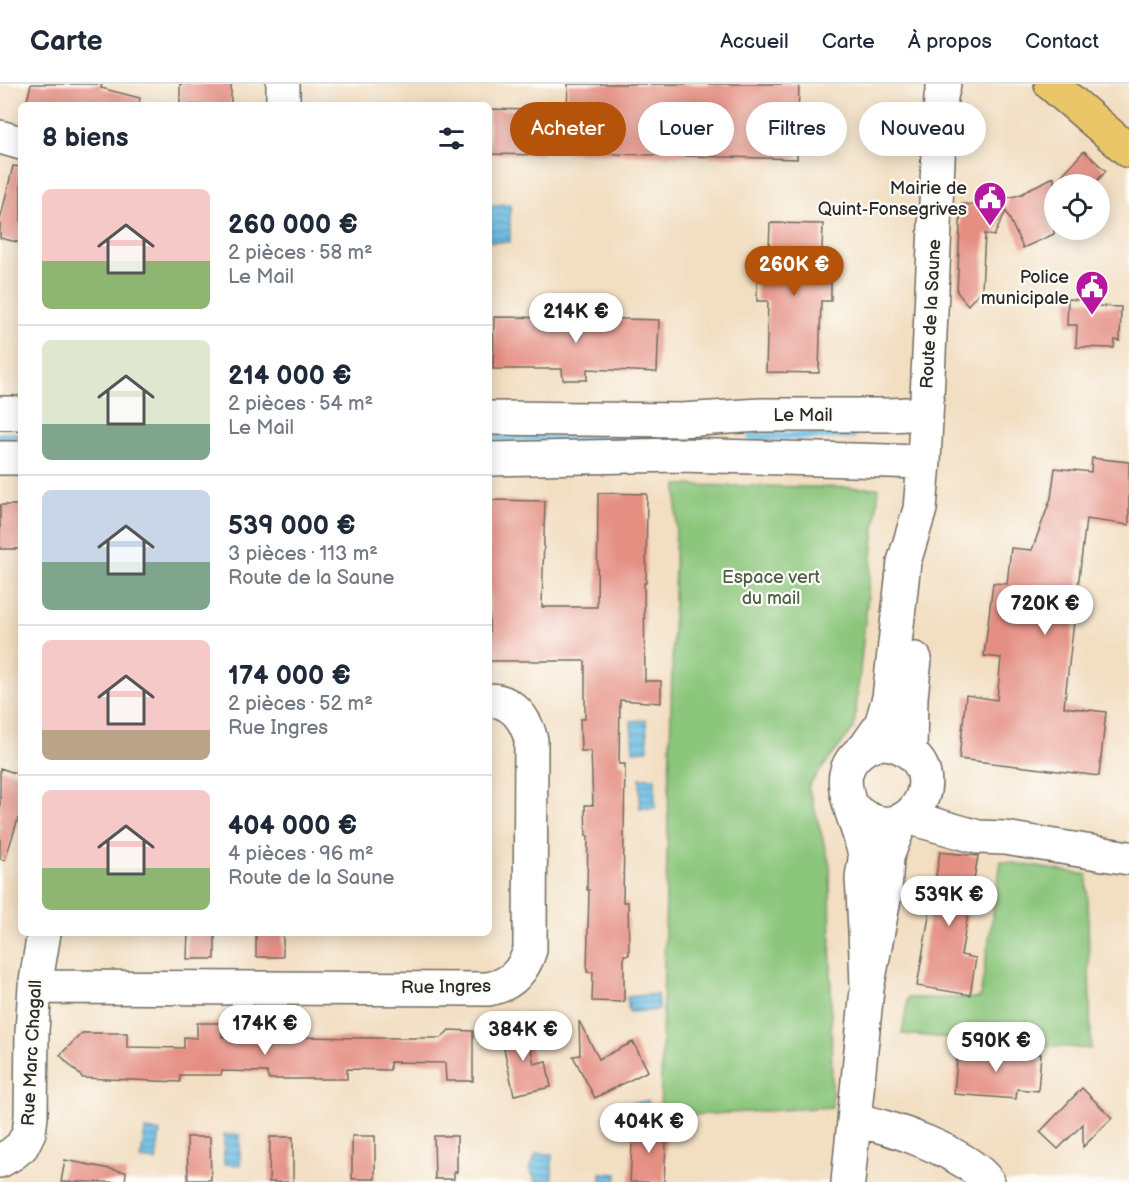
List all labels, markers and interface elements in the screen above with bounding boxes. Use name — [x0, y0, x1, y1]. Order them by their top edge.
text: Carte — [30, 25, 103, 58]
text: Accueil — [720, 29, 789, 54]
text: Carte — [822, 29, 875, 54]
text: À propos — [908, 29, 992, 54]
text: Contact — [1025, 29, 1099, 54]
chip: Acheter — [510, 102, 626, 156]
chip: Louer — [638, 102, 734, 156]
chip: Filtres — [746, 102, 847, 156]
chip: Nouveau — [859, 102, 986, 156]
icon: filters — [435, 122, 468, 155]
text: 8 biens — [42, 123, 129, 154]
map controls — [1044, 174, 1110, 240]
button: locate — [1044, 174, 1110, 240]
place label: Mairie de Quint-Fonsegrives — [818, 178, 967, 220]
public building icon: Mairie de Quint-Fonsegrives — [972, 180, 1008, 227]
text: 260 000 € — [228, 210, 358, 241]
icon: home — [90, 213, 162, 285]
street label: Route de la Saune — [917, 238, 945, 389]
text: 2 pièces · 58 m² — [228, 241, 373, 265]
pin: 260K € — [745, 246, 843, 297]
text: 260K € — [759, 253, 829, 277]
text: Le Mail — [228, 265, 294, 289]
place label: Police municipale — [981, 267, 1069, 309]
public building icon: Police municipale — [1074, 269, 1110, 316]
pin: 214K € — [527, 293, 625, 344]
text: 214K € — [543, 300, 609, 324]
text: 214 000 € — [228, 361, 352, 392]
icon: home — [90, 364, 162, 436]
text: 2 pièces · 54 m² — [228, 392, 373, 416]
street label: Le Mail — [773, 405, 833, 426]
text: Le Mail — [228, 416, 294, 440]
text: 539 000 € — [228, 511, 356, 542]
icon: home — [90, 514, 162, 586]
text: 3 pièces · 113 m² — [228, 542, 378, 566]
text: Route de la Saune — [228, 566, 394, 590]
park label: Espace vert du mail — [722, 567, 820, 609]
pin: 720K € — [996, 585, 1094, 636]
text: 720K € — [1010, 592, 1080, 616]
text: 174 000 € — [228, 661, 351, 692]
icon: home — [90, 664, 162, 736]
text: 2 pièces · 52 m² — [228, 692, 373, 716]
text: Rue Ingres — [228, 716, 328, 740]
text: 404 000 € — [228, 811, 357, 842]
icon: home — [90, 814, 162, 886]
text: 4 pièces · 96 m² — [228, 842, 374, 866]
text: Route de la Saune — [228, 866, 394, 890]
pin: 539K € — [900, 876, 998, 927]
text: 539K € — [914, 883, 984, 907]
street label: Rue Ingres — [401, 976, 491, 998]
street label: Rue Marc Chagall — [18, 979, 46, 1127]
pin: 174K € — [216, 1005, 314, 1056]
pin: 384K € — [474, 1011, 572, 1062]
text: 174K € — [232, 1012, 298, 1036]
text: 384K € — [488, 1018, 558, 1042]
pin: 590K € — [947, 1022, 1045, 1073]
text: 590K € — [961, 1029, 1031, 1053]
pin: 404K € — [600, 1103, 698, 1154]
text: 404K € — [614, 1110, 684, 1134]

